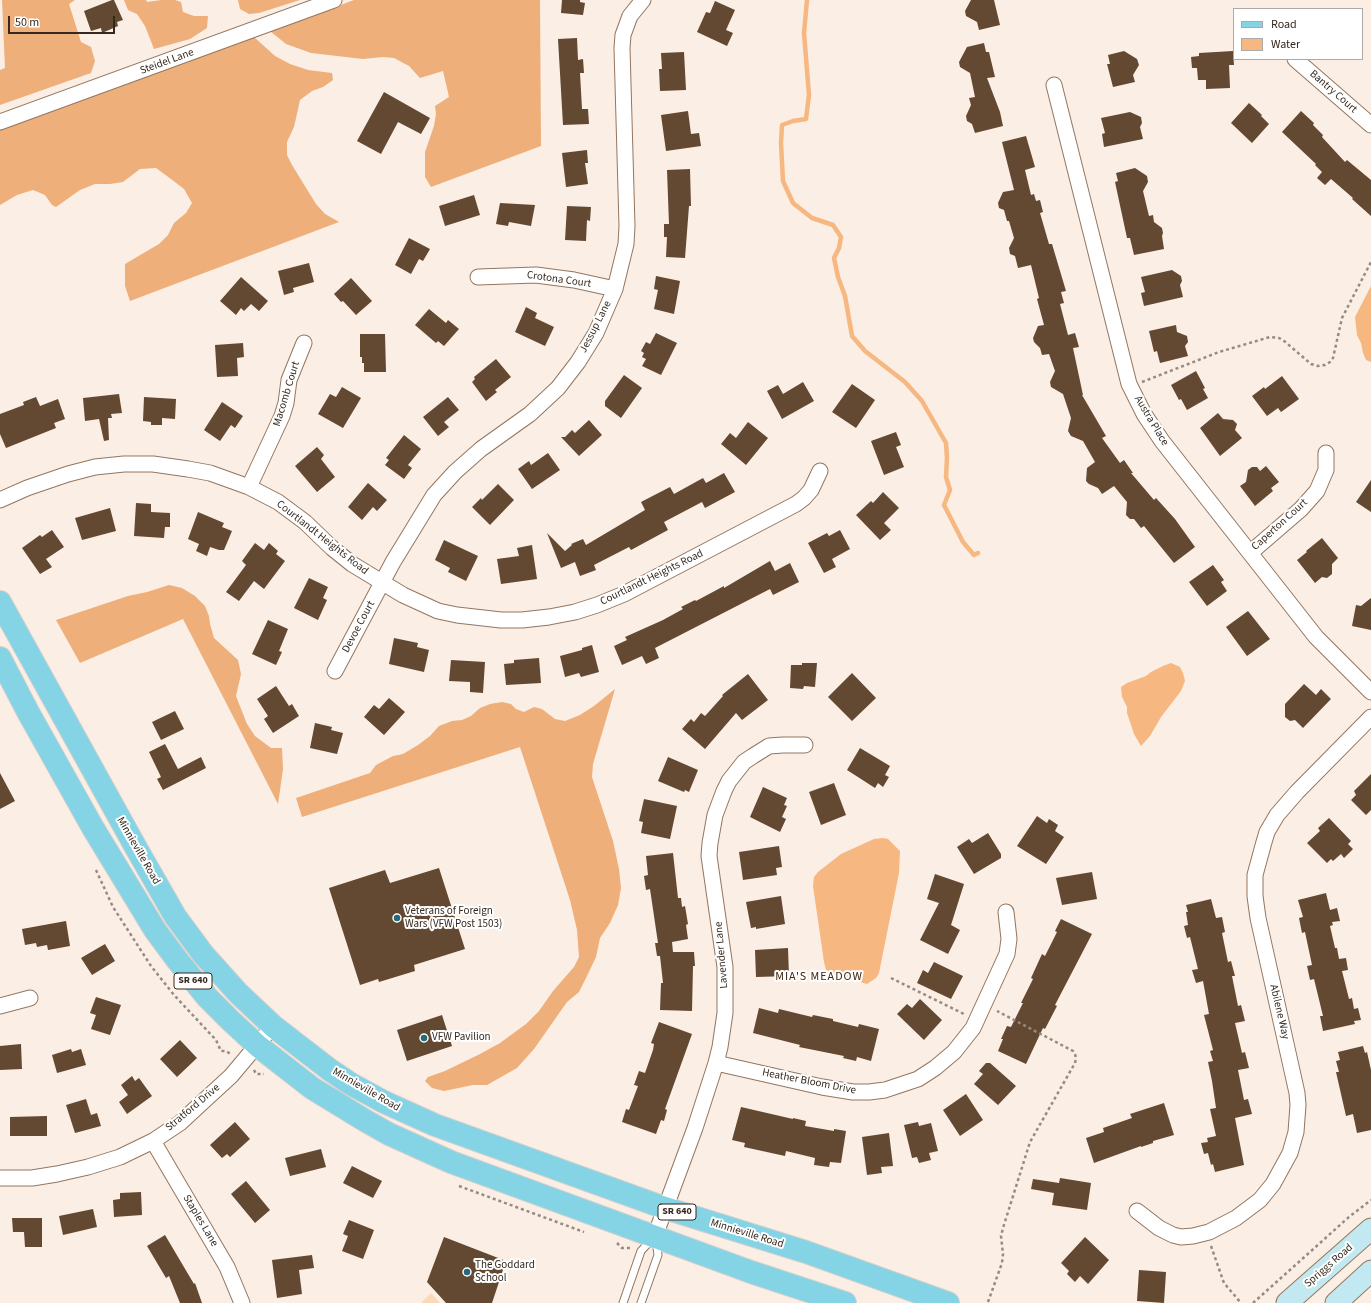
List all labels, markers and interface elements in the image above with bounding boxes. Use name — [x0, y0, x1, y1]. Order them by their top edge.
scale bar — [10, 8, 117, 34]
legend — [1233, 8, 1363, 60]
text: 50 m — [15, 14, 39, 31]
text: Road — [1271, 16, 1297, 33]
text: Water — [1271, 36, 1300, 53]
street label: Steidel Lane — [138, 46, 196, 78]
street label: Bantry Court — [1306, 68, 1360, 116]
street label: Crotona Court — [526, 269, 592, 291]
street label: Jessup Lane — [577, 299, 615, 355]
street label: Macomb Court — [271, 360, 303, 428]
street label: Austra Place — [1131, 394, 1171, 448]
street label: Caperton Court — [1249, 496, 1311, 554]
street label: Courtlandt Heights Road — [273, 498, 371, 578]
street label: Courtlandt Heights Road — [598, 547, 706, 609]
street label: Devoe Court — [340, 599, 378, 655]
street label: Minnieville Road — [113, 815, 163, 887]
place label: Veterans of Foreign Wars (VFW Post 1503) — [405, 905, 502, 931]
marker: Veterans of Foreign Wars (VFW Post 1503) — [392, 913, 402, 923]
street label: Lavender Lane — [712, 921, 732, 989]
district label: MIA'S MEADOW — [775, 970, 863, 984]
road number: SR 640 — [174, 973, 212, 989]
street label: Abilene Way — [1266, 983, 1292, 1041]
place label: VFW Pavilion — [432, 1031, 491, 1045]
marker: VFW Pavilion — [419, 1033, 429, 1043]
street label: Minnieville Road — [330, 1065, 402, 1115]
street label: Heather Bloom Drive — [761, 1066, 857, 1098]
street label: Stratford Drive — [163, 1081, 223, 1135]
street label: Staples Lane — [179, 1193, 221, 1249]
road number: SR 640 — [658, 1204, 696, 1220]
street label: Minnieville Road — [709, 1217, 785, 1251]
street label: Spriggs Road — [1302, 1241, 1356, 1291]
place label: The Goddard School — [475, 1259, 535, 1285]
marker: The Goddard School — [462, 1267, 472, 1277]

